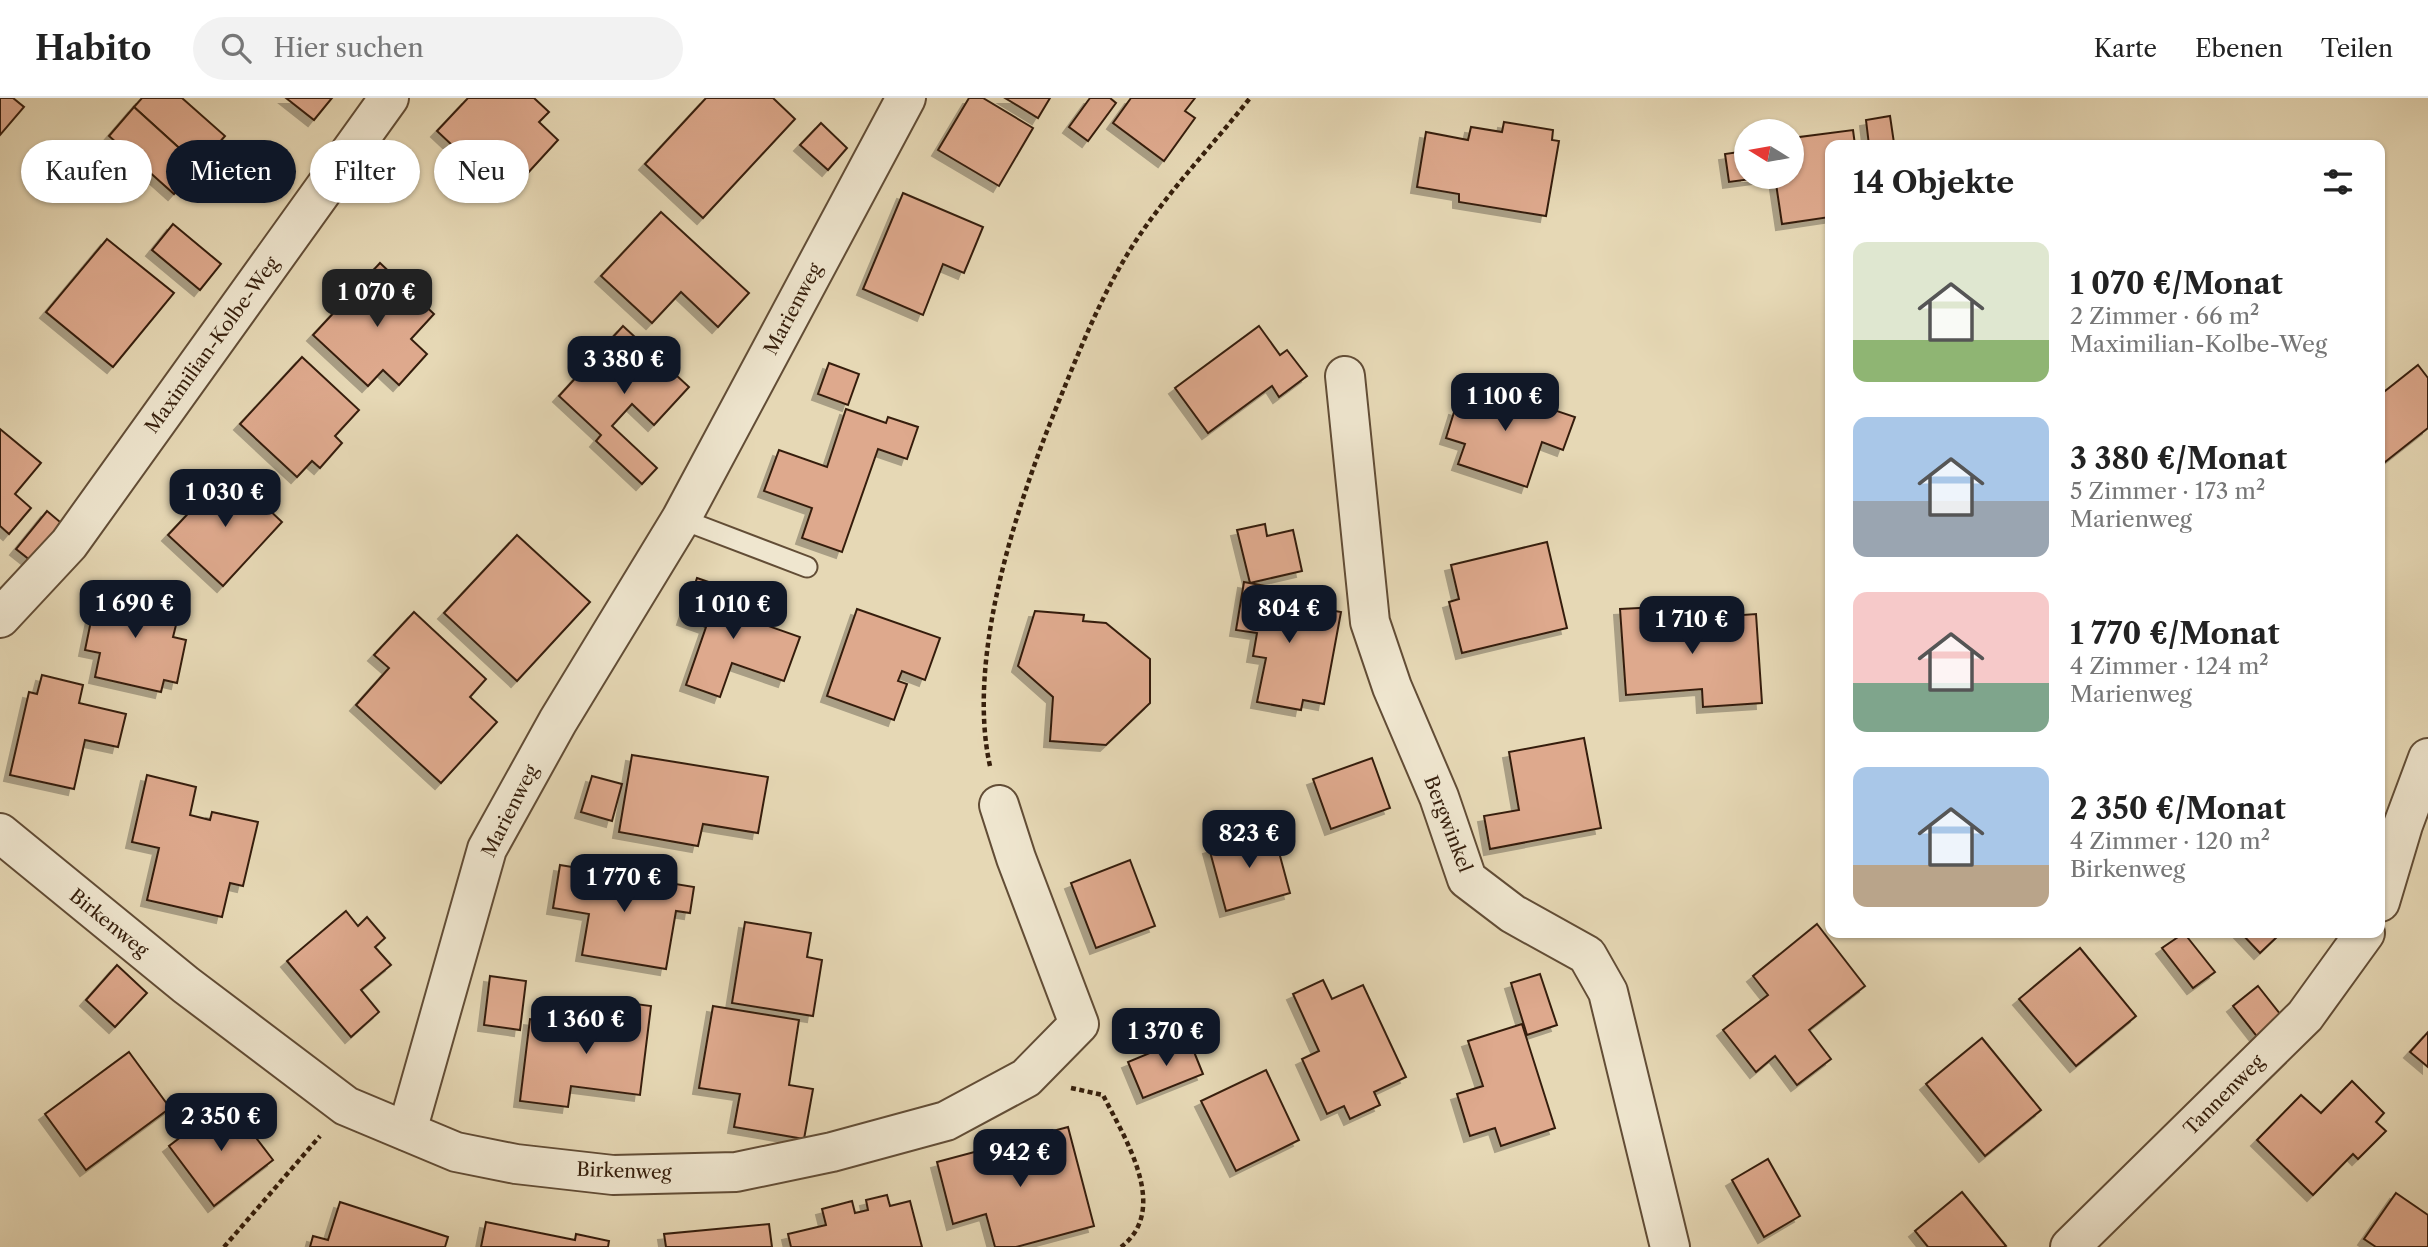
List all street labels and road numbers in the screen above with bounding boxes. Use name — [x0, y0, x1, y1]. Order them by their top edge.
street label: Maximilian-Kolbe-Weg — [140, 252, 284, 438]
street label: Marienweg — [759, 258, 827, 359]
street label: Marienweg — [477, 760, 544, 861]
street label: Bergwinkel — [1419, 772, 1477, 876]
street label: Birkenweg — [65, 884, 154, 962]
street label: Tannenweg — [2179, 1049, 2270, 1140]
street label: Birkenweg — [576, 1158, 673, 1184]

